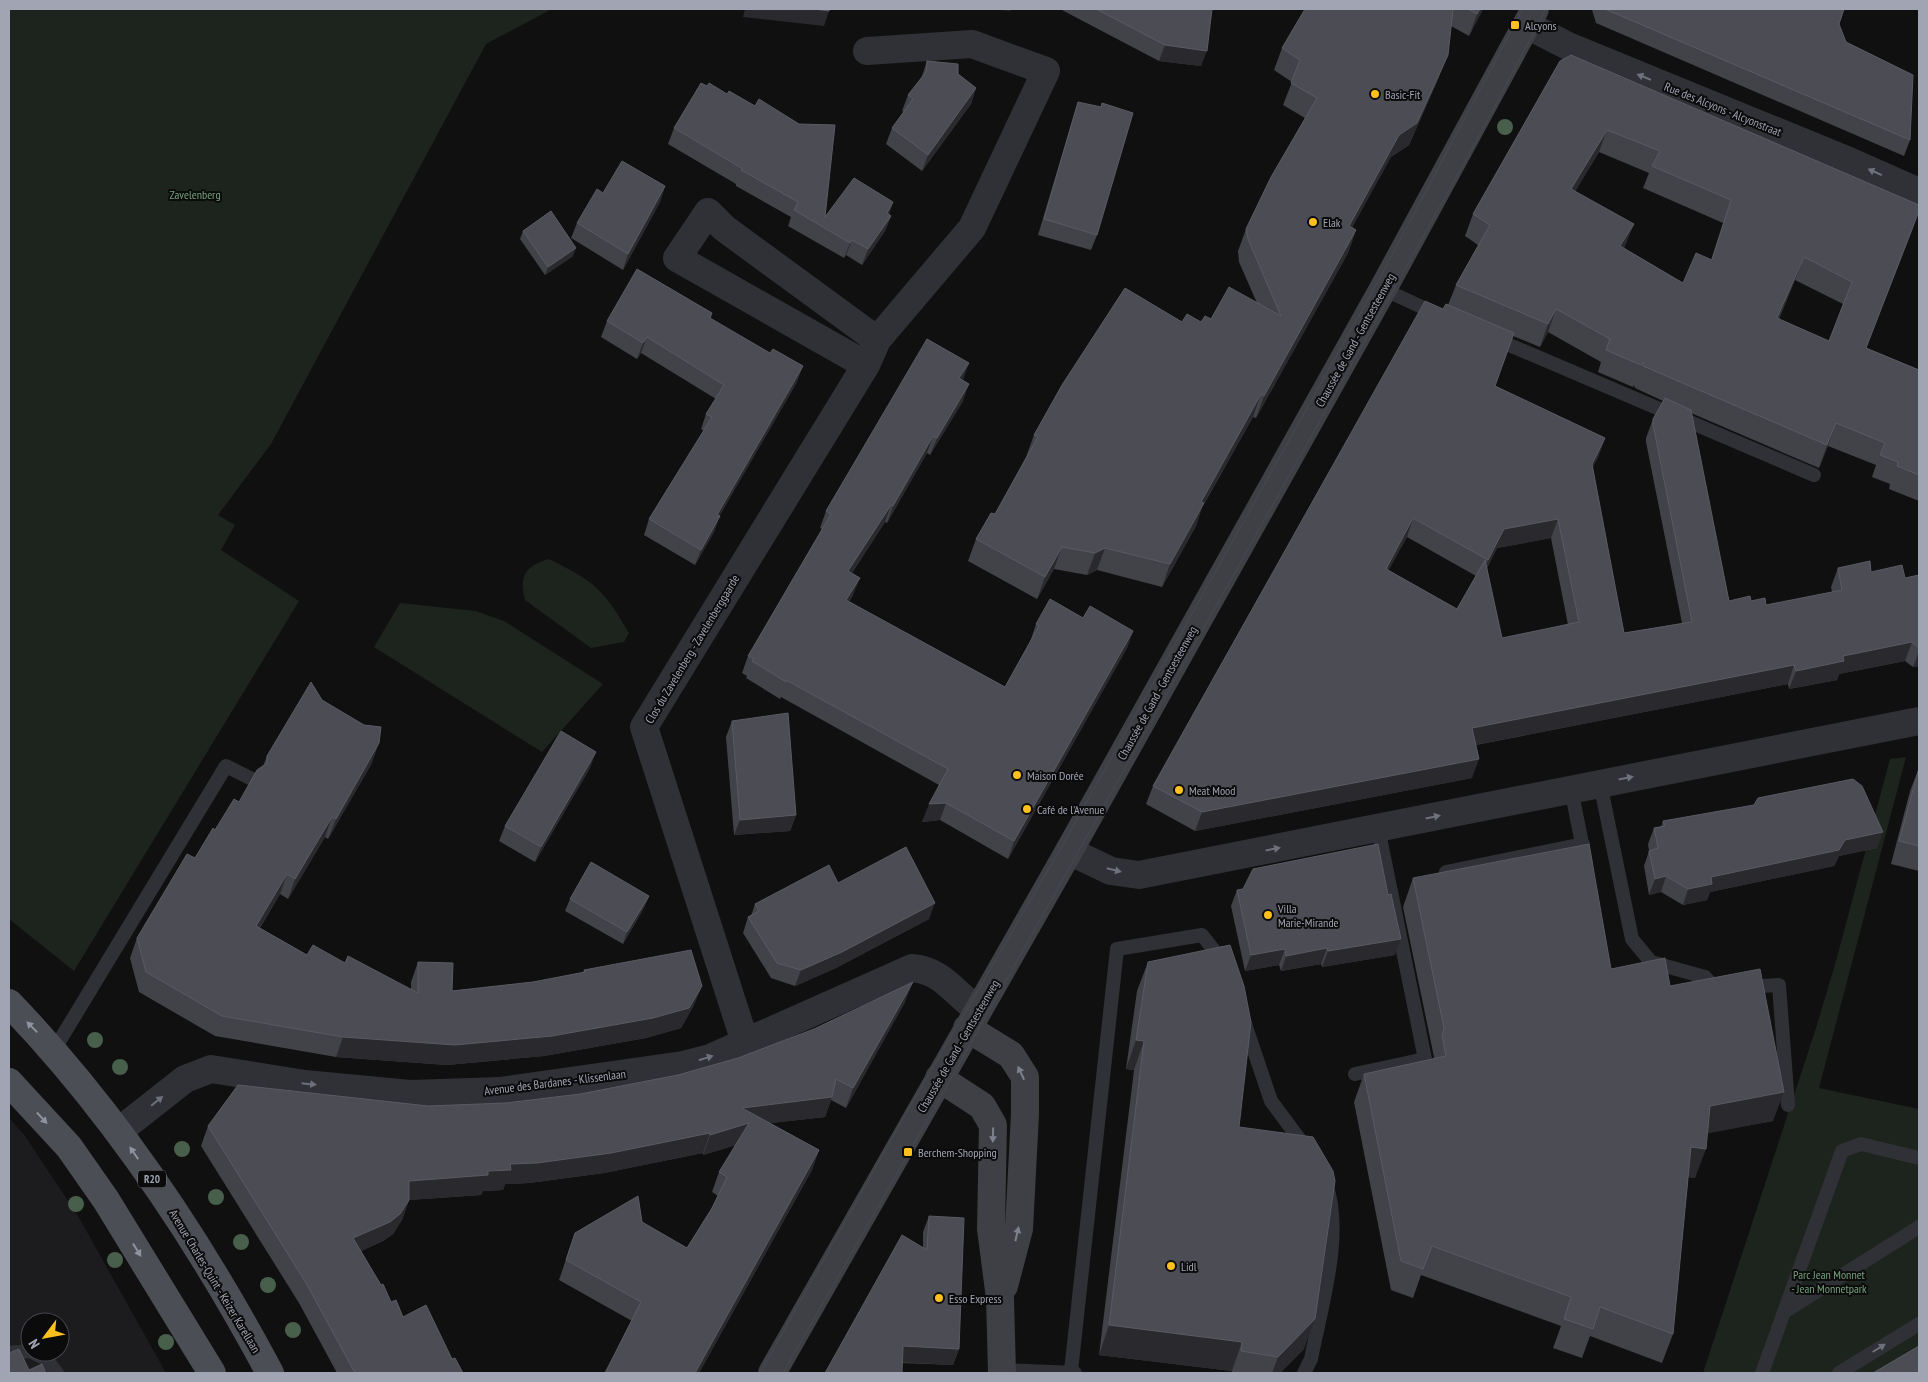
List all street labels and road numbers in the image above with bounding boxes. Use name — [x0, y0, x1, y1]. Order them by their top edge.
street label: Rue des Alcyons - Alcyonstraat — [1662, 79, 1784, 140]
street label: Chaussée de Gand - Gentsesteenweg — [1312, 271, 1398, 409]
street label: Clos du Zavelenberg - Zavelenberggaarde — [642, 572, 742, 726]
street label: Chaussée de Gand - Gentsesteenweg — [1114, 624, 1200, 762]
street label: Chaussée de Gand - Gentsesteenweg — [914, 977, 1002, 1115]
street label: Avenue des Bardanes - Klissenlaan — [483, 1066, 627, 1098]
road number: R20 — [138, 1170, 166, 1188]
street label: Avenue Charles-Quint - Keizer Karellaan — [166, 1206, 264, 1356]

